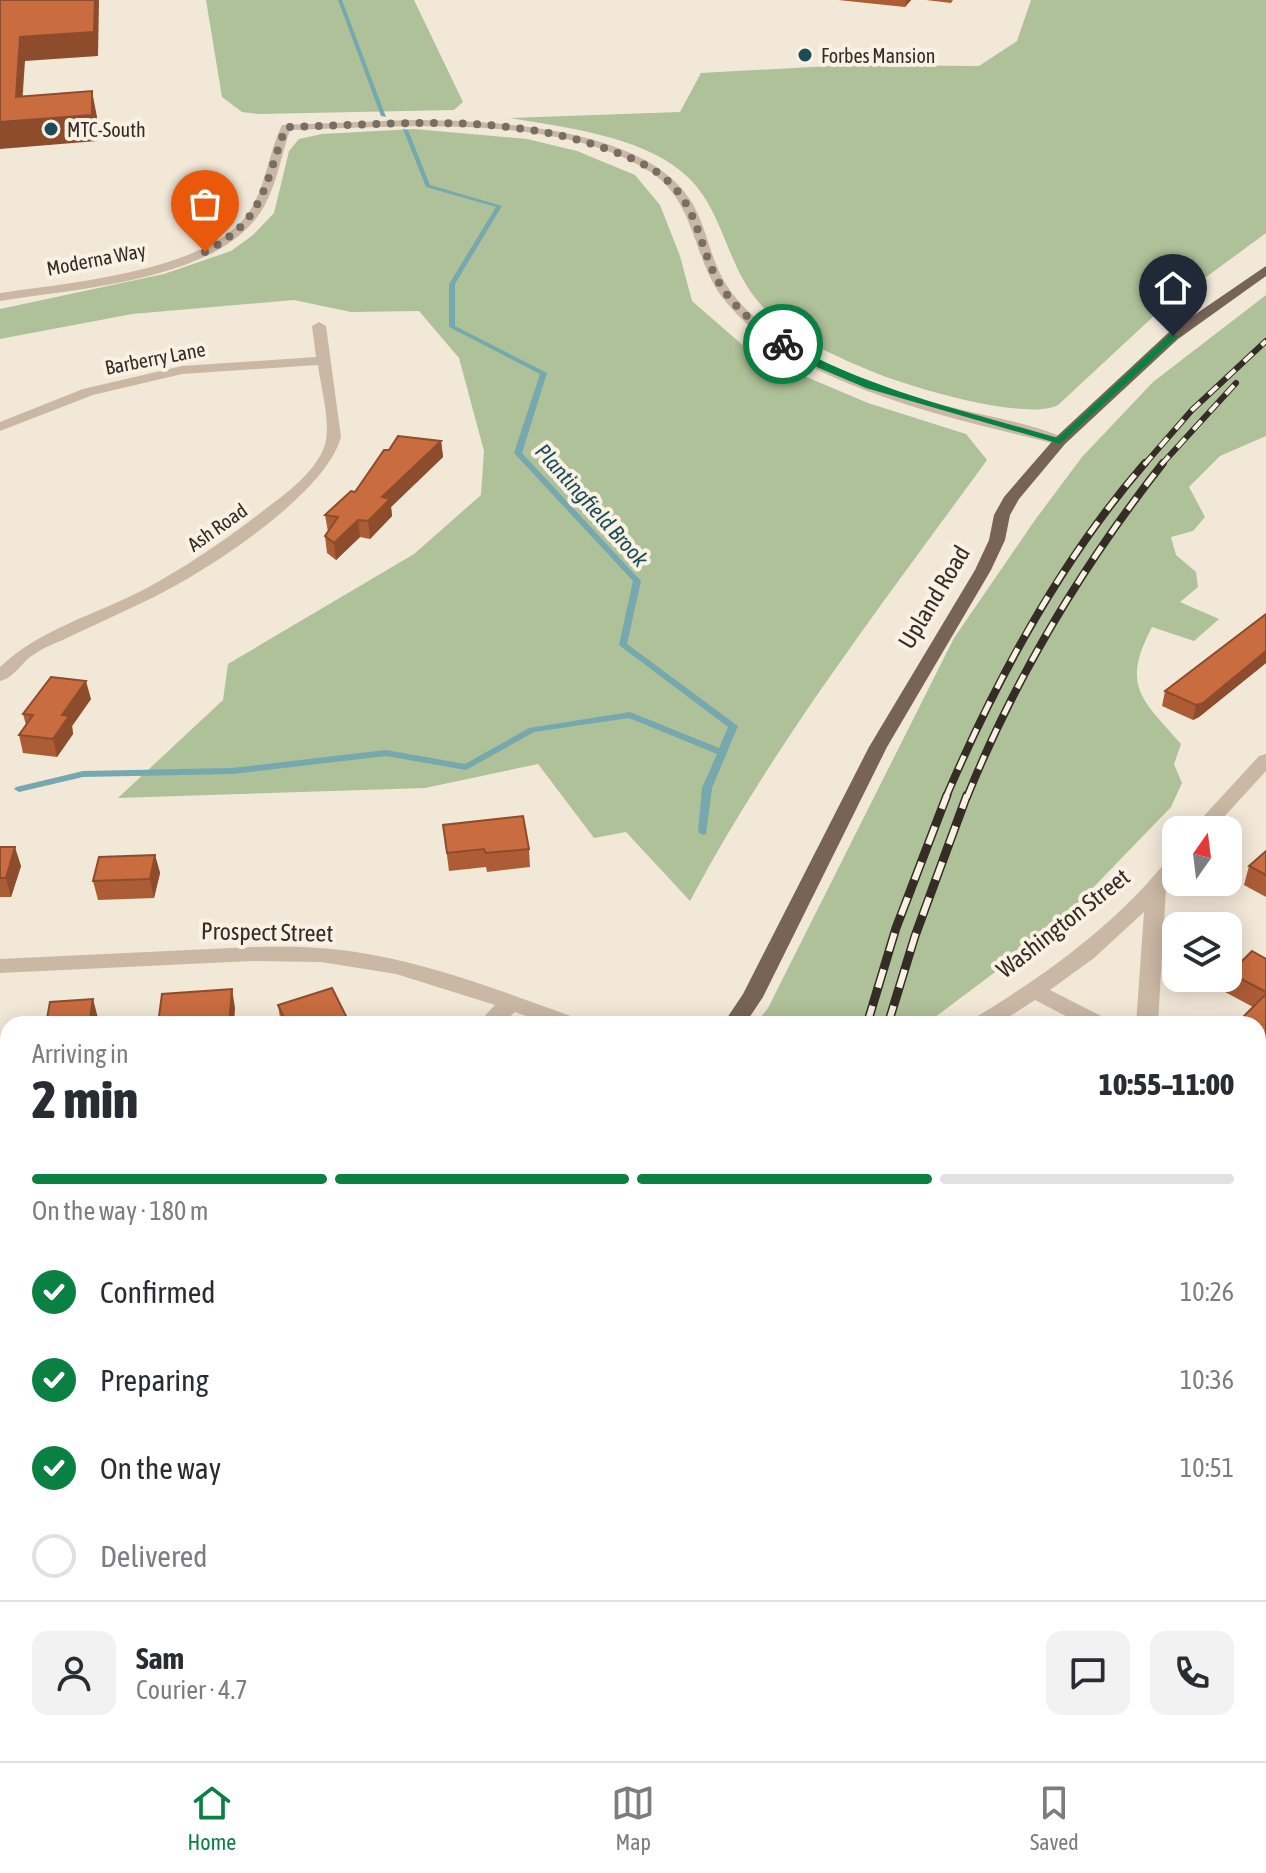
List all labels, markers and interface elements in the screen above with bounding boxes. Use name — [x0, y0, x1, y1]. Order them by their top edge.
place label: Forbes Mansion — [821, 44, 935, 67]
marker: Forbes Mansion — [796, 46, 814, 64]
place label: MTC-South — [67, 118, 146, 141]
marker: MTC-South — [42, 120, 60, 138]
pin — [171, 170, 239, 252]
icon: bag — [183, 182, 227, 226]
street label: Moderna Way — [45, 238, 147, 280]
pin — [1139, 254, 1207, 336]
icon: home — [1151, 266, 1195, 310]
courier — [743, 304, 823, 384]
icon: bike — [761, 322, 805, 366]
street label: Barberry Lane — [103, 337, 207, 379]
water label: Plantingfield Brook — [530, 438, 654, 572]
street label: Ash Road — [183, 498, 251, 556]
street label: Upland Road — [893, 541, 975, 653]
north arrow — [1162, 816, 1242, 896]
map controls — [1162, 816, 1242, 992]
street label: Washington Street — [991, 863, 1135, 983]
button: layers — [1162, 912, 1242, 992]
street label: Prospect Street — [201, 917, 334, 947]
text: Arriving in — [32, 1039, 129, 1069]
text: 10:55–11:00 — [1099, 1067, 1234, 1101]
text: 2 min — [32, 1069, 138, 1129]
text: On the way · 180 m — [32, 1196, 209, 1226]
icon: check — [32, 1270, 76, 1314]
text: Confirmed — [100, 1275, 215, 1309]
text: 10:26 — [1180, 1277, 1234, 1307]
icon: check — [32, 1358, 76, 1402]
text: Preparing — [100, 1363, 209, 1397]
text: 10:36 — [1180, 1365, 1234, 1395]
icon: check — [32, 1446, 76, 1490]
text: On the way — [100, 1451, 221, 1485]
text: 10:51 — [1180, 1453, 1234, 1483]
text: Delivered — [100, 1539, 208, 1573]
button: person — [32, 1631, 116, 1715]
button: chat — [1046, 1631, 1130, 1715]
button: phone — [1150, 1631, 1234, 1715]
text: Sam — [136, 1641, 184, 1675]
text: Courier · 4.7 — [136, 1675, 247, 1705]
tab: Home — [187, 1781, 236, 1855]
tab: Map — [611, 1781, 655, 1855]
tab: Saved — [1030, 1781, 1079, 1855]

